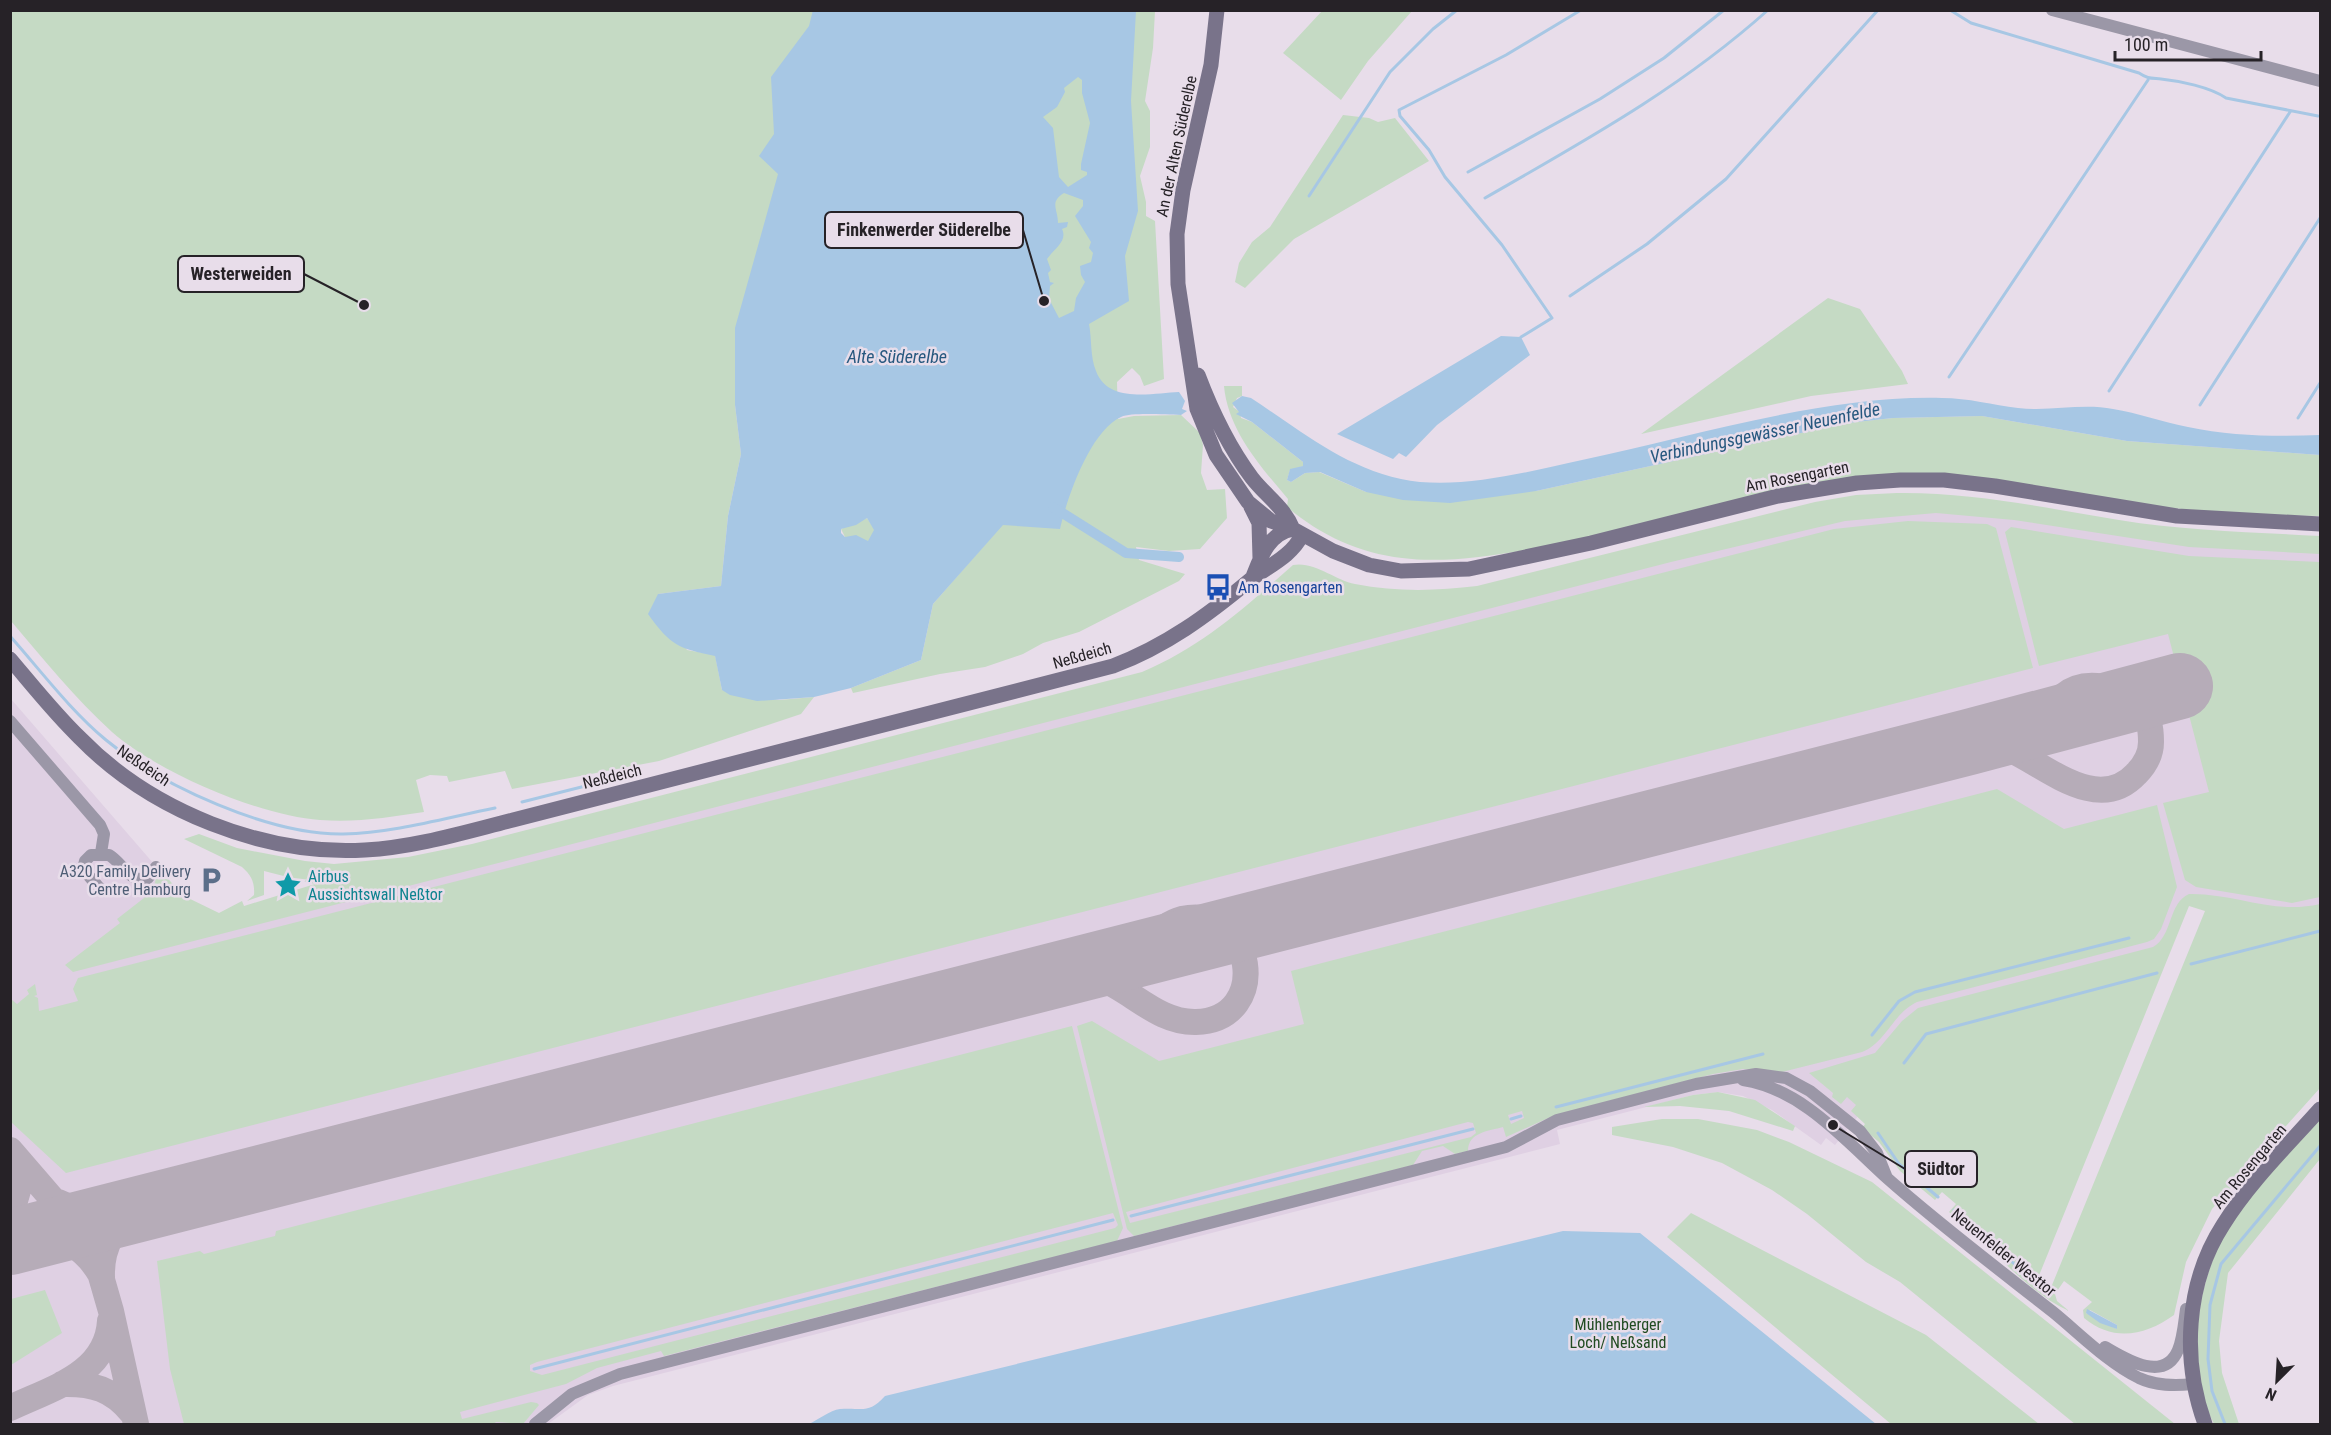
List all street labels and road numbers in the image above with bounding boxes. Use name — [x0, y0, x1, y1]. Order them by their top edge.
street label: An der Alten Süderelbe — [1152, 74, 1201, 218]
street label: Am Rosengarten — [1744, 457, 1850, 496]
street label: Neßdeich — [1051, 638, 1114, 673]
street label: Neßdeich — [114, 741, 174, 790]
street label: Neßdeich — [581, 760, 644, 793]
street label: Am Rosengarten — [2208, 1120, 2290, 1213]
street label: Neuenfelder Westtor — [1947, 1204, 2060, 1301]

